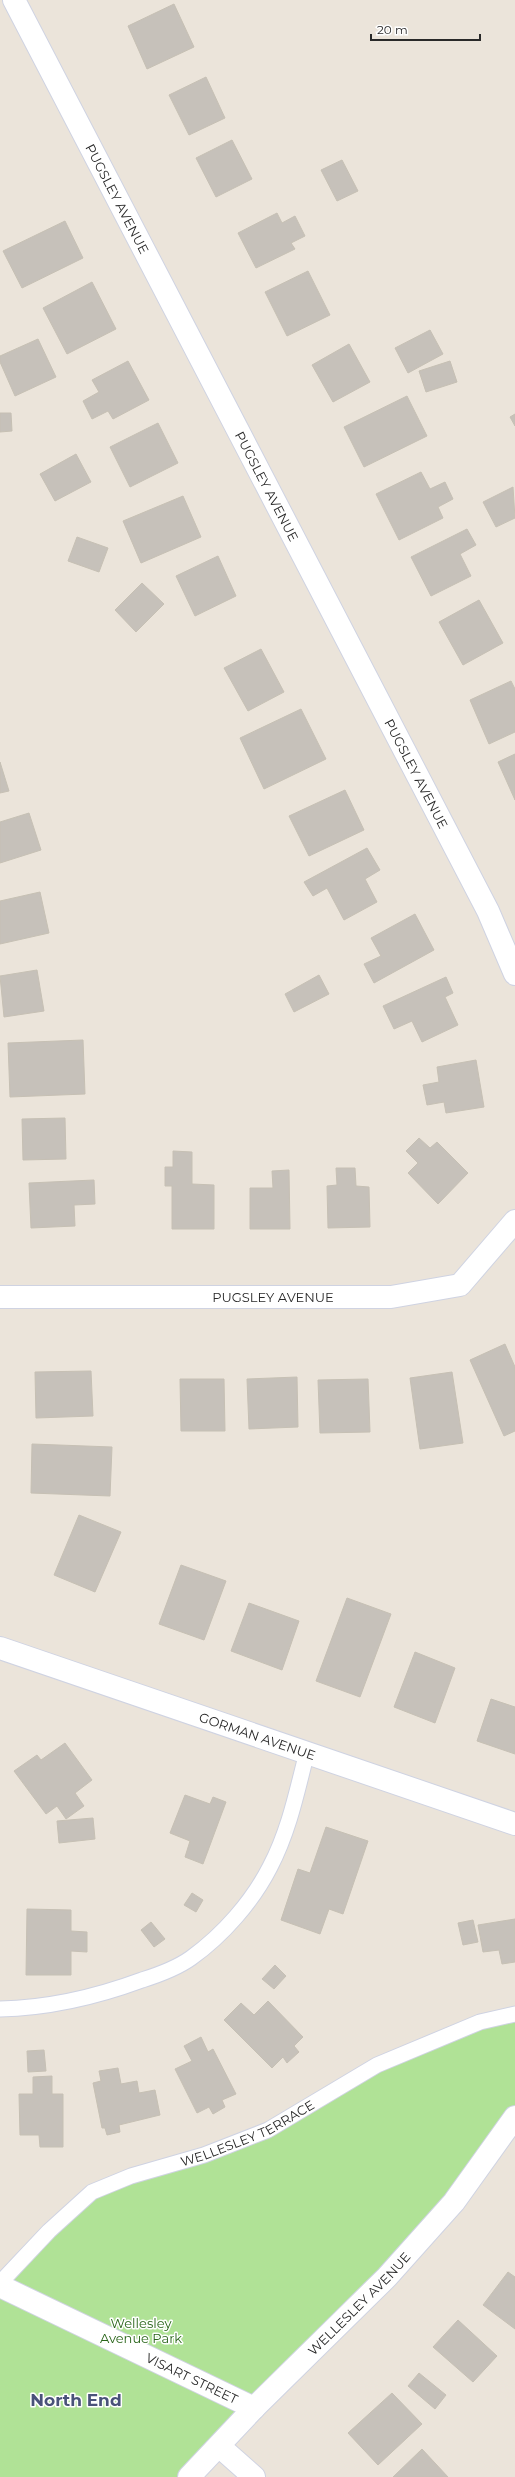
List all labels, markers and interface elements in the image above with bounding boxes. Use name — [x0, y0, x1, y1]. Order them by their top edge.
scale bar — [371, 16, 480, 42]
text: 20 m — [377, 22, 408, 37]
street label: PUGSLEY AVENUE — [82, 141, 153, 256]
street label: PUGSLEY AVENUE — [232, 429, 302, 544]
street label: PUGSLEY AVENUE — [381, 716, 452, 831]
street label: PUGSLEY AVENUE — [212, 1289, 334, 1305]
street label: GORMAN AVENUE — [197, 1709, 318, 1763]
street label: WELLESLEY TERRACE — [179, 2096, 317, 2169]
street label: WELLESLEY AVENUE — [304, 2249, 414, 2358]
park label: Wellesley Avenue Park — [100, 2315, 182, 2346]
street label: VISART STREET — [143, 2349, 241, 2407]
district label: North End — [30, 2390, 122, 2410]

